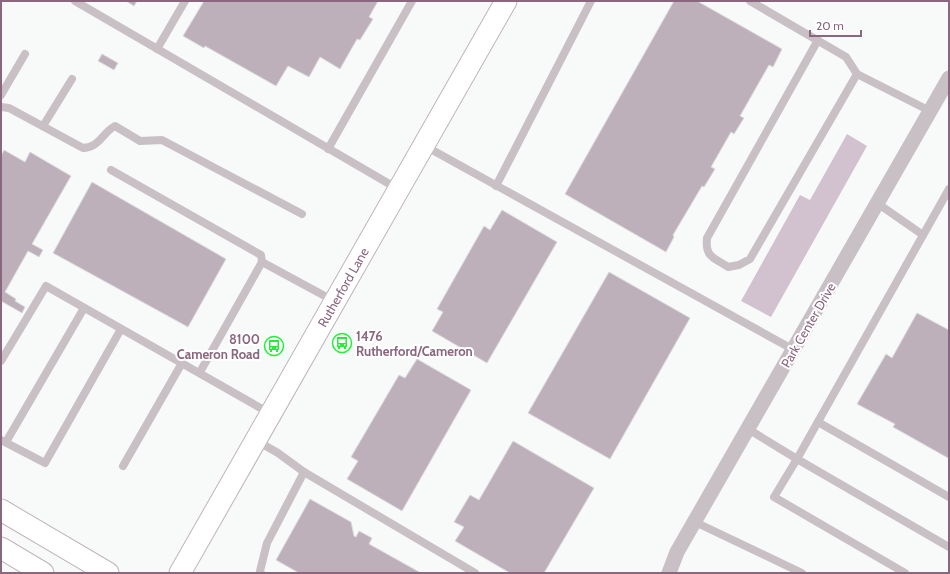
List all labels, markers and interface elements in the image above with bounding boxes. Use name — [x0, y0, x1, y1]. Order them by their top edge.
scale bar — [810, 12, 861, 38]
text: 20 m — [816, 18, 844, 33]
street label: Rutherford Lane — [314, 244, 372, 330]
street label: Park Center Drive — [777, 279, 839, 370]
place label: 1476 Rutherford/Cameron — [356, 328, 473, 359]
place label: 8100 Cameron Road — [177, 331, 260, 362]
bus stop icon: 1476 Rutherford/Cameron — [331, 332, 353, 354]
bus stop icon: 8100 Cameron Road — [263, 335, 285, 357]

